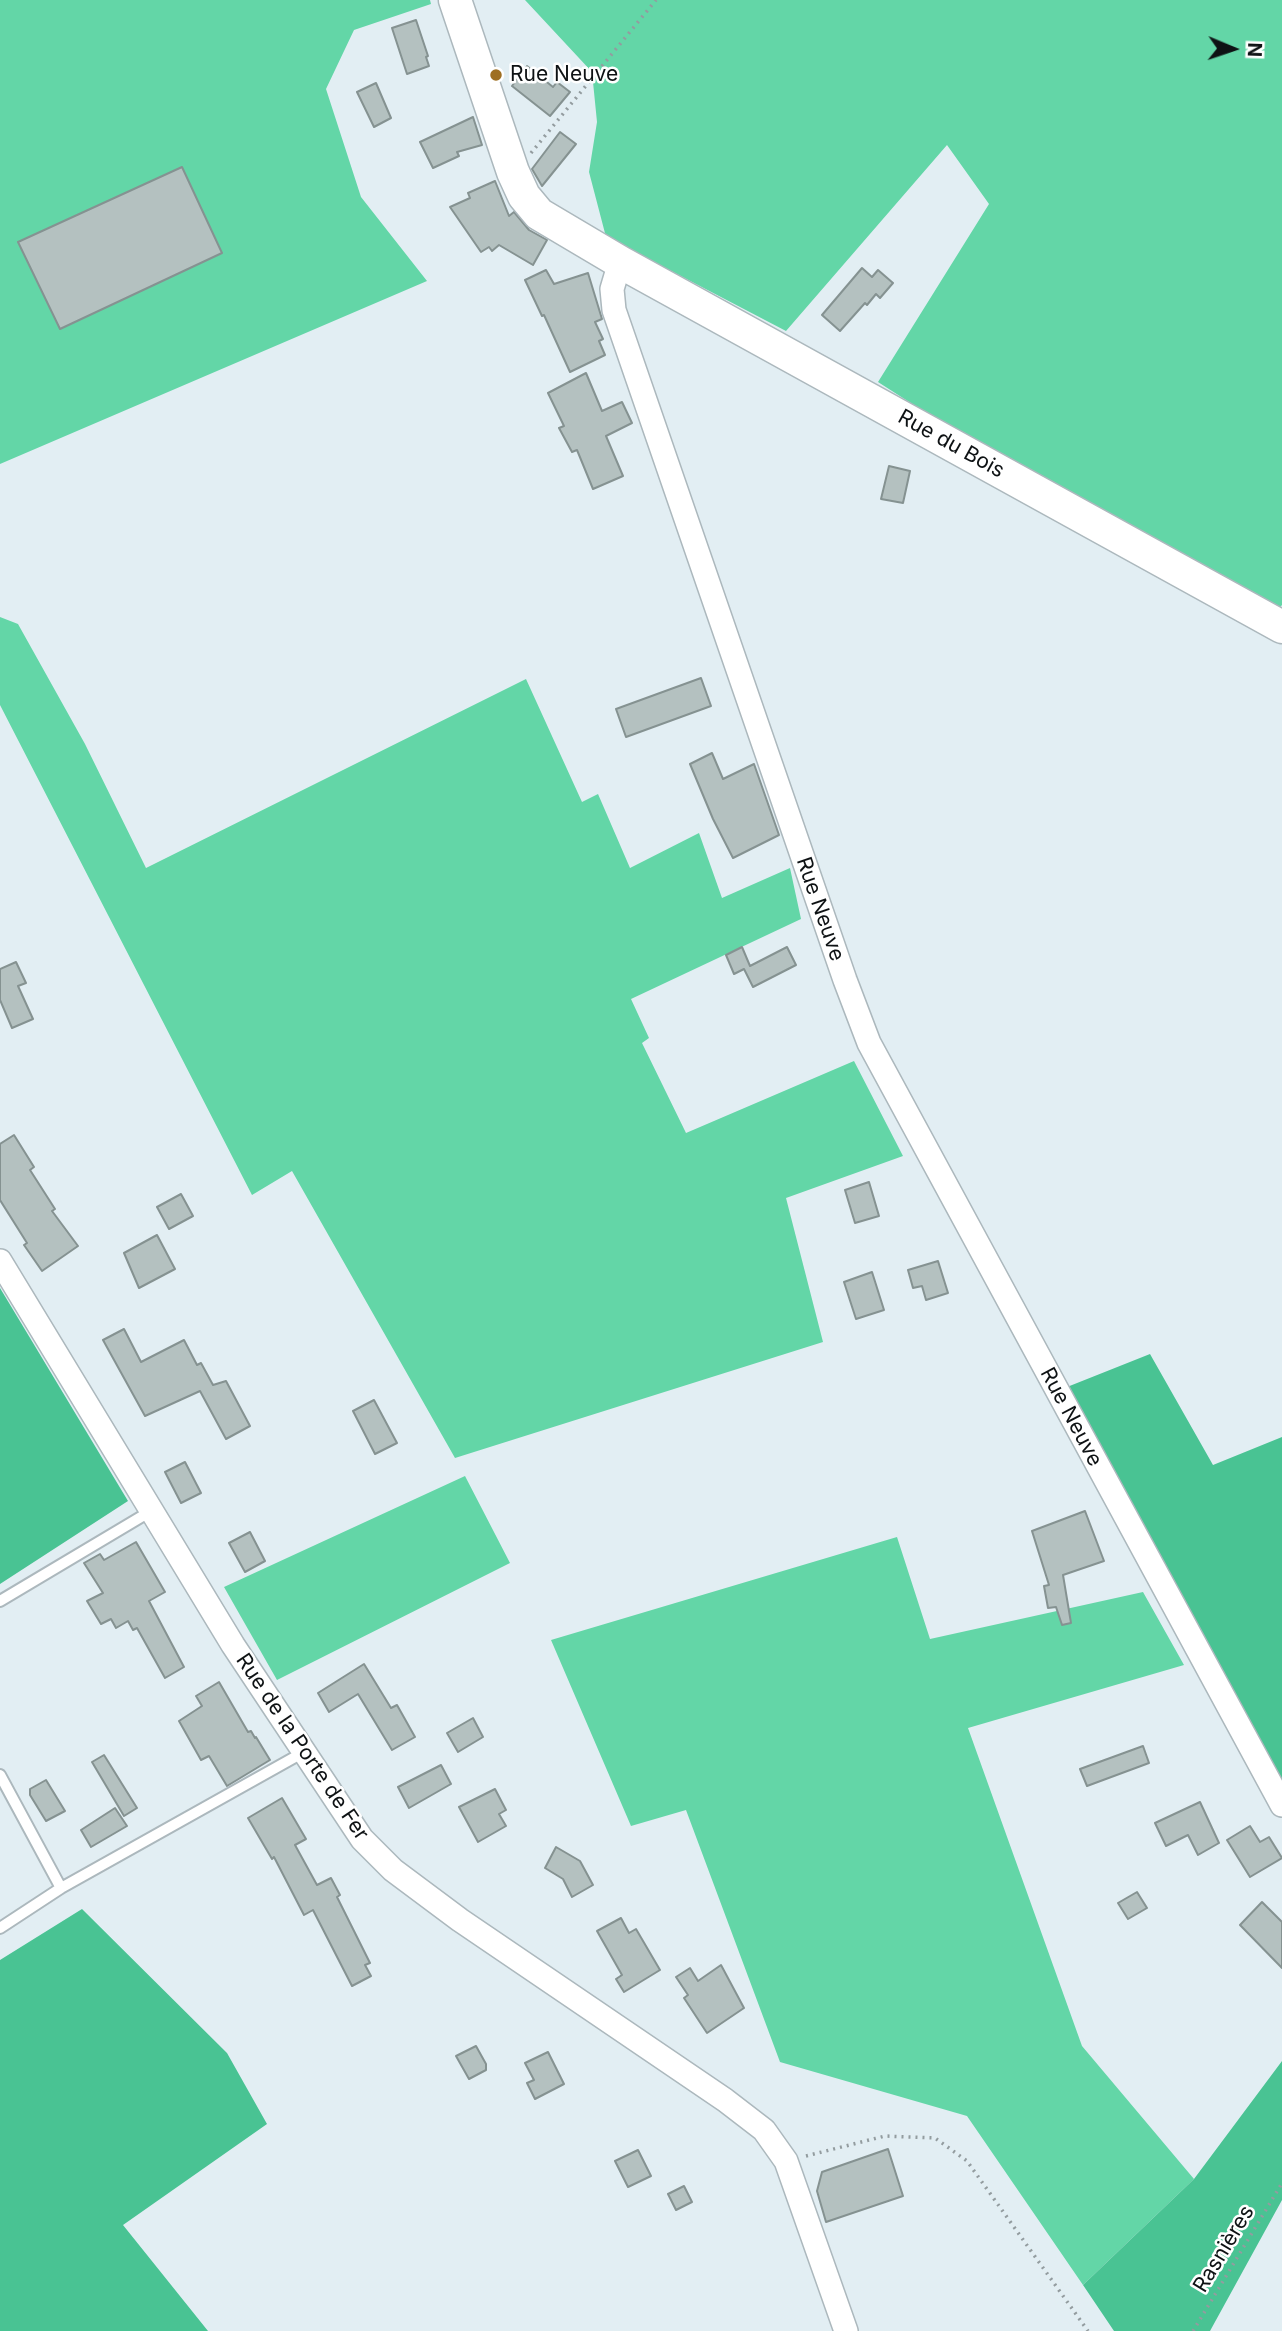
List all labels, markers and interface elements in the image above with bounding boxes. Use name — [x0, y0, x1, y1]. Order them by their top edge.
north arrow — [1198, 14, 1268, 84]
text: N — [1243, 42, 1266, 57]
place label: Rue Neuve — [510, 62, 618, 88]
marker: Rue Neuve — [488, 67, 504, 83]
street label: Rue du Bois — [893, 404, 1009, 484]
street label: Rue Neuve — [790, 854, 850, 964]
street label: Rue Neuve — [1034, 1363, 1108, 1471]
street label: Rue de la Porte de Fer — [230, 1649, 374, 1845]
street label: Rasnières — [1188, 2201, 1260, 2297]

